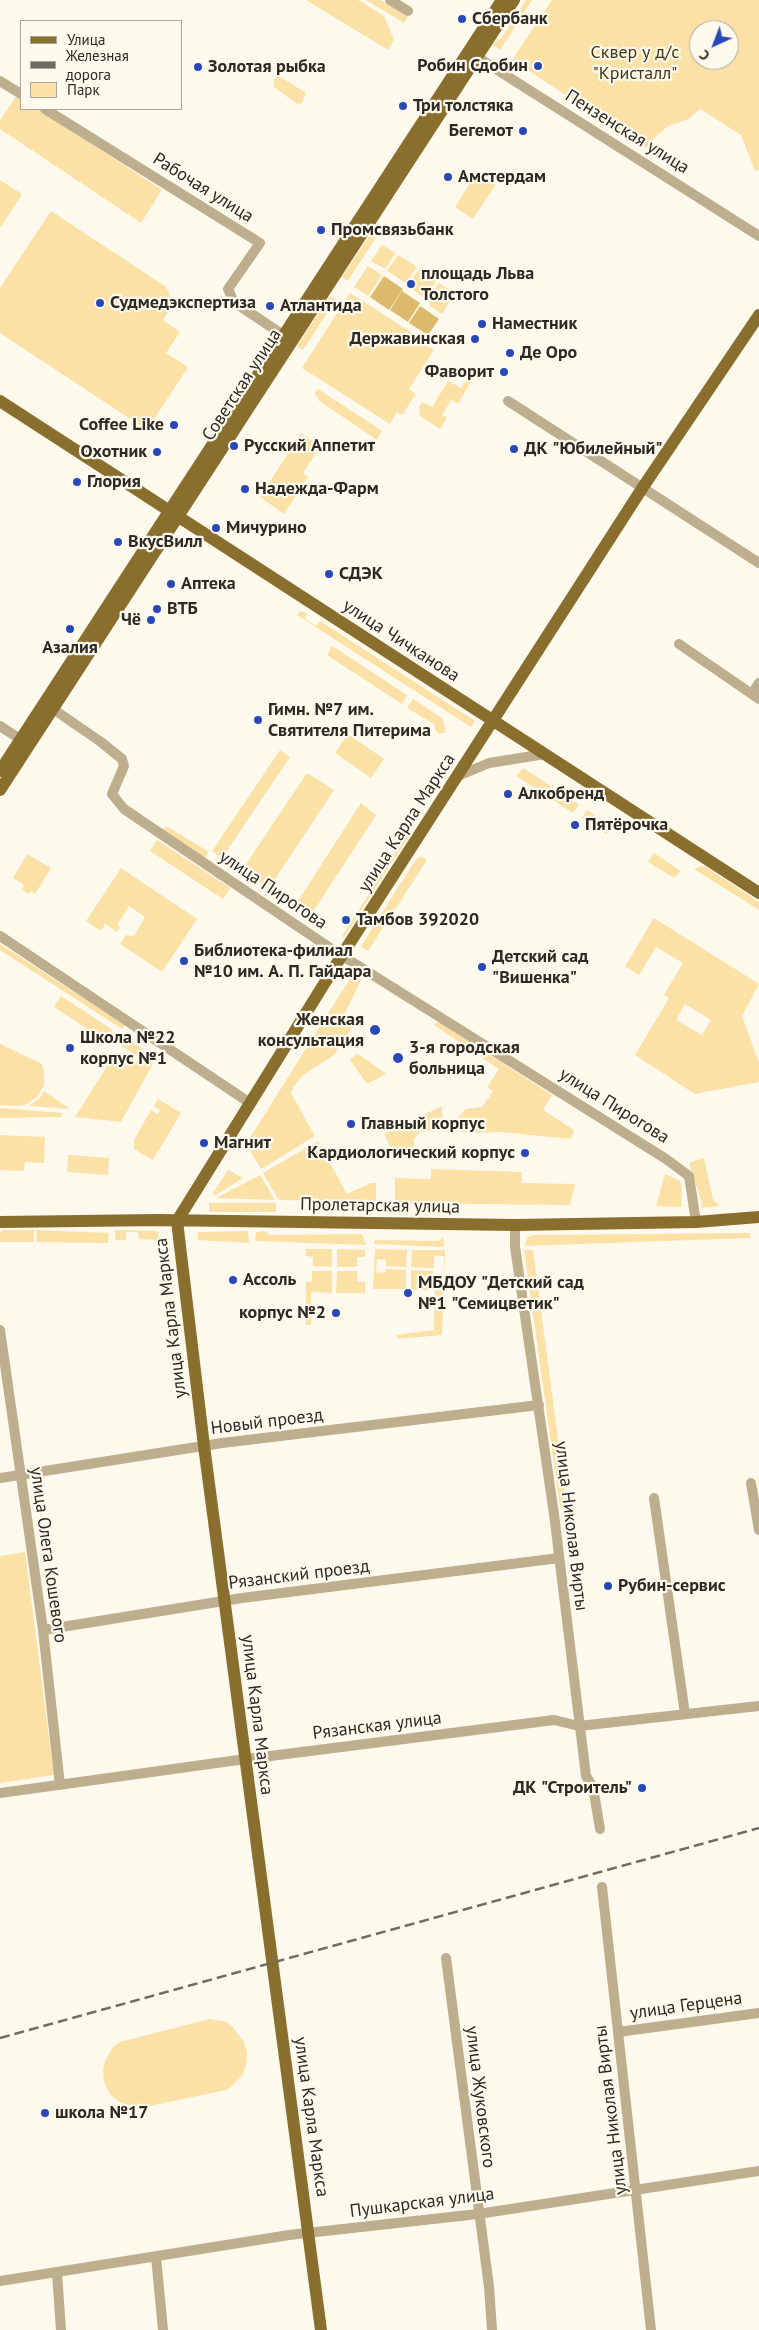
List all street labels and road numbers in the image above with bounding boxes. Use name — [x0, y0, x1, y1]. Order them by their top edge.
street label: Пензенская улица — [561, 85, 693, 179]
street label: Рабочая улица — [149, 148, 257, 228]
street label: Советская улица — [198, 325, 286, 445]
street label: улица Чичканова — [339, 595, 463, 687]
street label: улица Карла Маркса — [354, 749, 460, 897]
street label: улица Пирогова — [215, 846, 331, 934]
street label: улица Пирогова — [555, 1064, 673, 1148]
street label: Пролетарская улица — [300, 1194, 460, 1218]
street label: улица Карла Маркса — [150, 1237, 192, 1399]
street label: Новый проезд — [210, 1404, 324, 1440]
street label: улица Николая Вирты — [550, 1440, 592, 1612]
street label: улица Олега Кошевого — [25, 1466, 71, 1644]
street label: Рязанский проезд — [227, 1556, 371, 1594]
street label: улица Карла Маркса — [236, 1634, 278, 1796]
street label: Рязанская улица — [311, 1707, 443, 1745]
street label: улица Герцена — [628, 1987, 744, 2025]
street label: улица Николая Вирты — [590, 2024, 632, 2196]
street label: улица Жуковского — [461, 2025, 499, 2169]
street label: улица Карла Маркса — [289, 2036, 333, 2198]
street label: Пушкарская улица — [348, 2183, 496, 2223]

